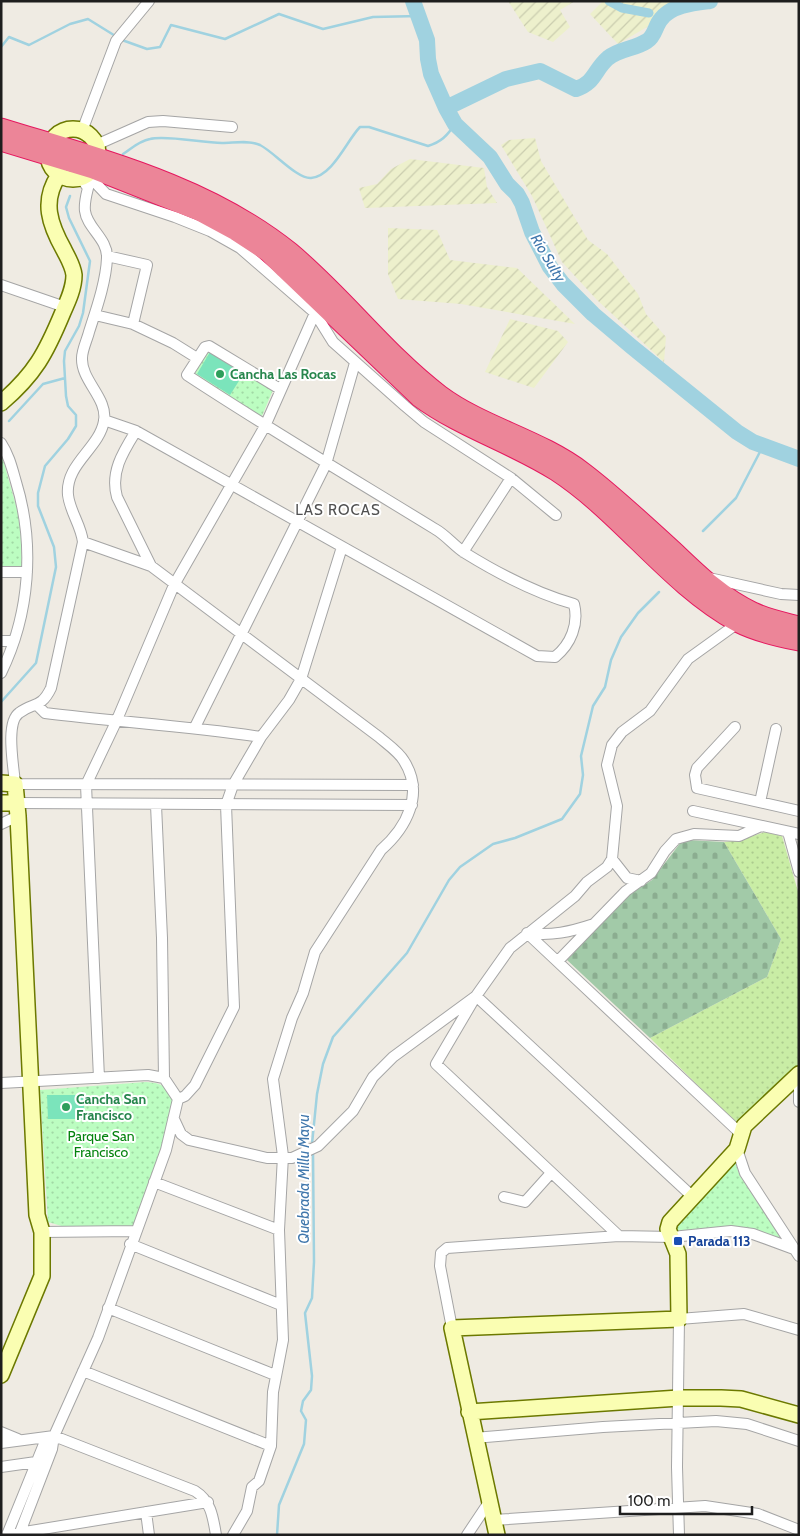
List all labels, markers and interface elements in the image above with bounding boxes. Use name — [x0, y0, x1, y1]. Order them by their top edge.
water label: Río Sulty — [527, 231, 570, 286]
place label: Cancha Las Rocas — [230, 365, 336, 383]
marker: Cancha Las Rocas — [214, 368, 226, 380]
district label: LAS ROCAS — [295, 501, 381, 519]
place label: Cancha San Francisco — [76, 1090, 146, 1124]
marker: Cancha San Francisco — [60, 1101, 72, 1113]
water label: Quebrada Millu Mayu — [295, 1114, 313, 1244]
park label: Parque San Francisco — [68, 1127, 135, 1161]
place label: Parada 113 — [688, 1232, 751, 1250]
marker: Parada 113 — [672, 1235, 684, 1247]
scale bar — [620, 1484, 752, 1516]
text: 100 m — [628, 1492, 670, 1510]

